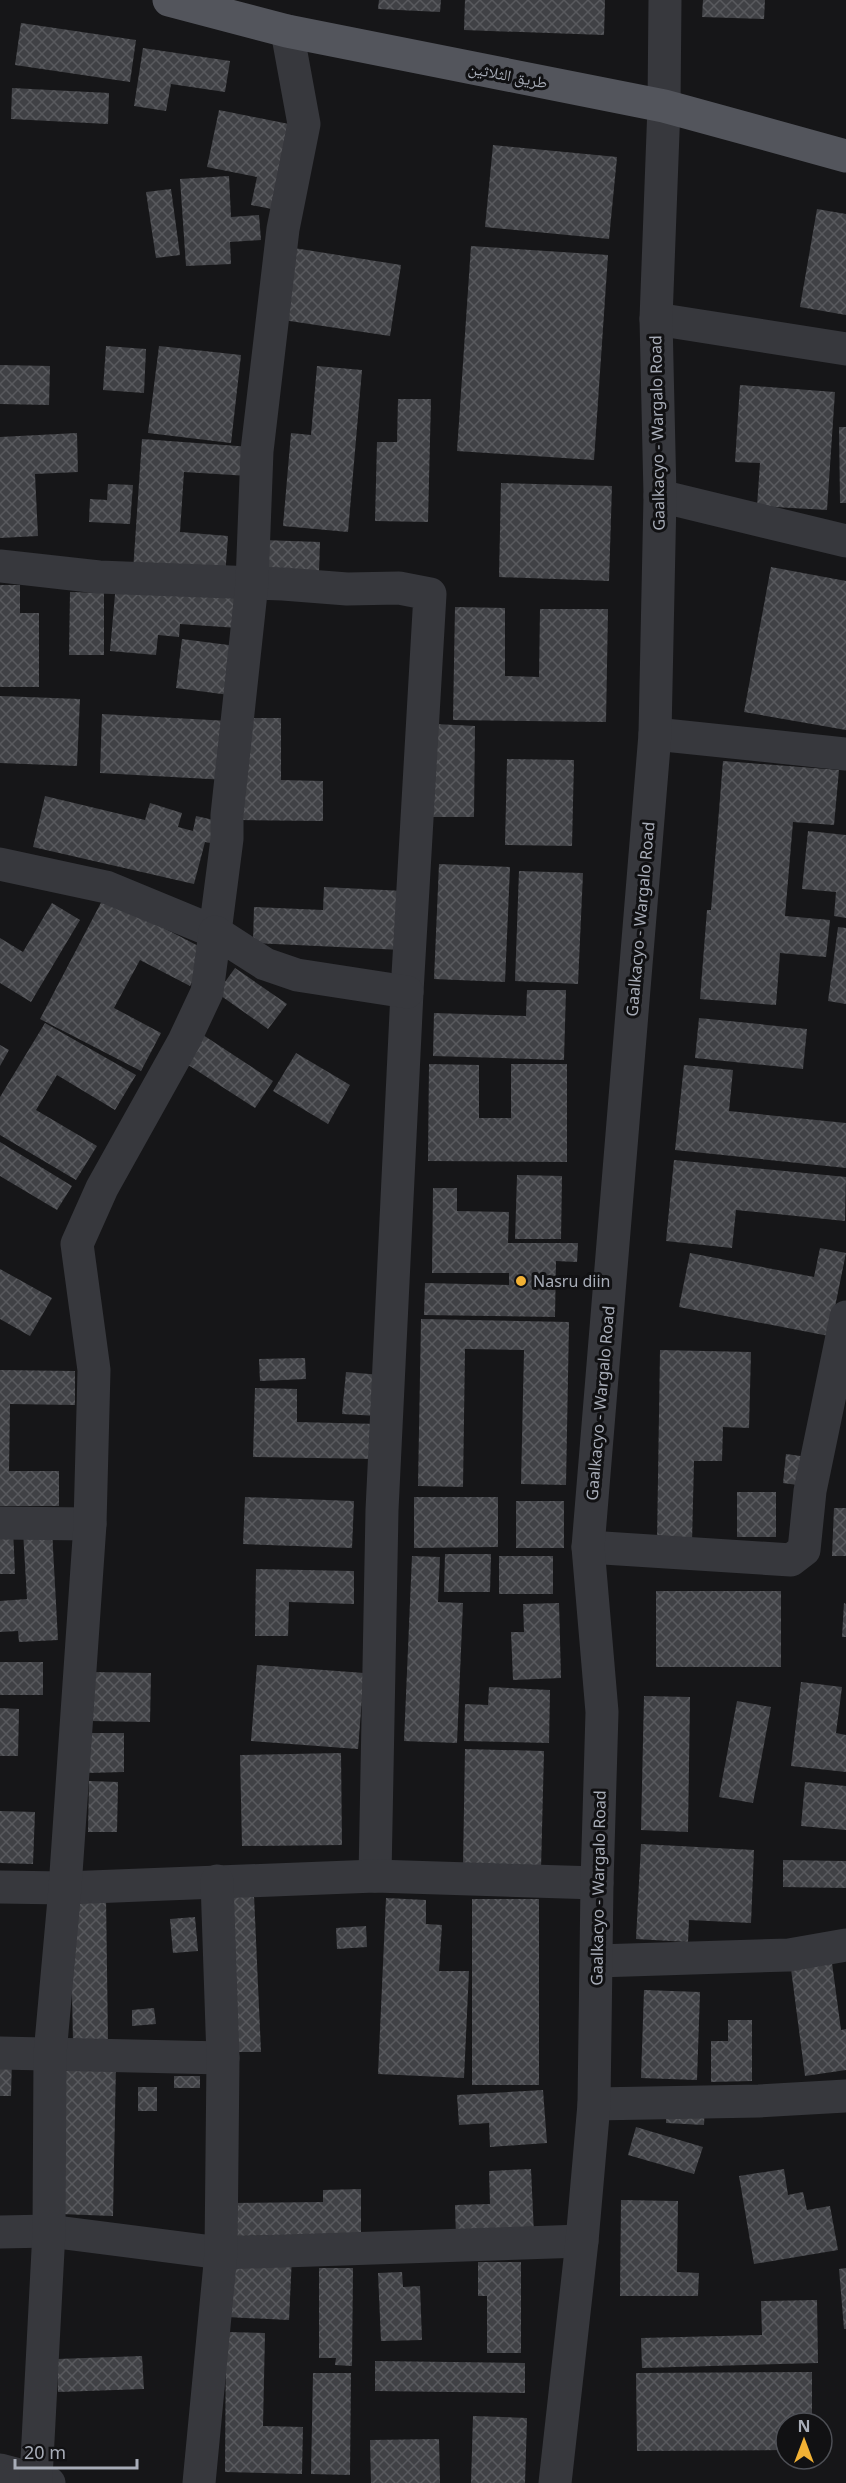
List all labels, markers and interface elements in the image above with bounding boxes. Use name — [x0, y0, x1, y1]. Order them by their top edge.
street label: طريق الثلاثين — [466, 57, 550, 93]
street label: Gaalkacyo - Wargalo Road — [644, 335, 670, 531]
street label: Gaalkacyo - Wargalo Road — [621, 821, 659, 1017]
place label: Nasru diin — [533, 1270, 610, 1292]
marker: Nasru diin — [514, 1274, 528, 1288]
street label: Gaalkacyo - Wargalo Road — [581, 1305, 619, 1501]
street label: Gaalkacyo - Wargalo Road — [585, 1790, 611, 1986]
north arrow — [774, 2411, 834, 2471]
text: N — [797, 2415, 811, 2437]
scale bar — [15, 2432, 136, 2470]
text: 20 m — [24, 2440, 66, 2464]

